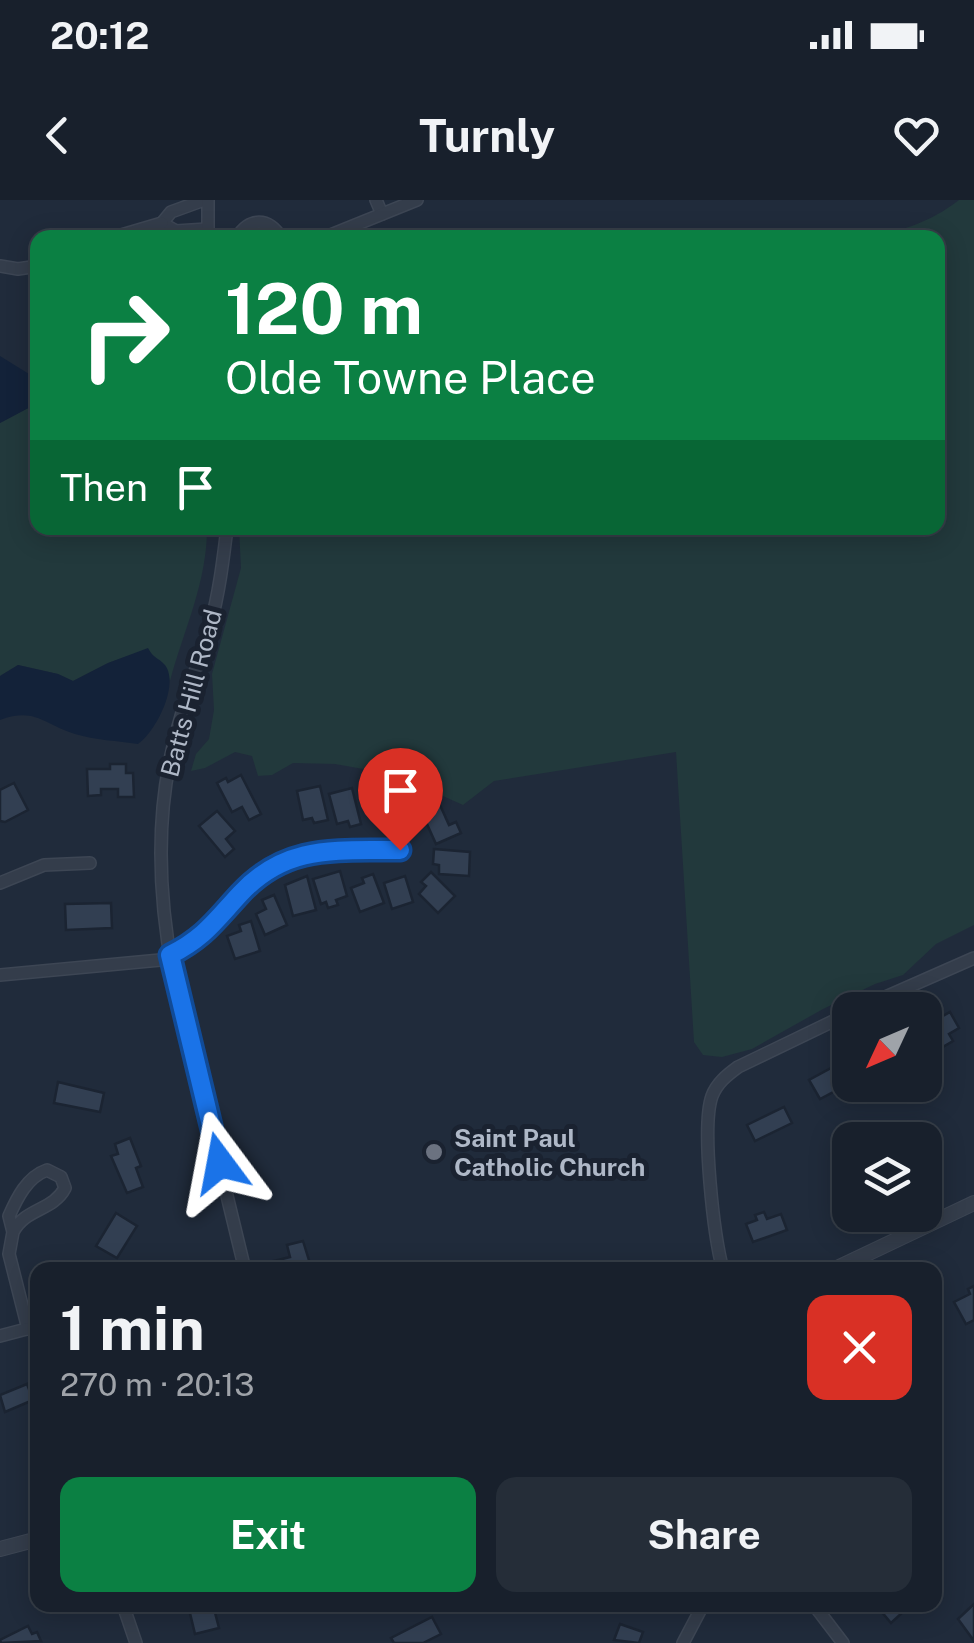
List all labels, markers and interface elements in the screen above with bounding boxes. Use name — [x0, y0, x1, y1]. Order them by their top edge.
text: 20:12 — [50, 13, 149, 58]
icon: back — [30, 108, 85, 163]
icon: heart — [889, 108, 944, 163]
text: Turnly — [419, 109, 555, 162]
text: 120 m — [225, 267, 423, 350]
icon: right — [60, 270, 190, 400]
text: Olde Towne Place — [225, 351, 596, 404]
icon: arrive — [168, 460, 223, 515]
text: Then — [60, 465, 148, 510]
street label: Batts Hill Road — [154, 606, 228, 780]
pin — [358, 748, 443, 851]
icon: arrive — [373, 763, 428, 818]
north arrow — [832, 992, 942, 1102]
map controls — [832, 992, 942, 1232]
position arrow — [168, 1111, 272, 1215]
button: layers — [832, 1122, 942, 1232]
place label: Saint Paul Catholic Church — [454, 1123, 645, 1182]
marker: Saint Paul Catholic Church — [423, 1141, 445, 1163]
text: 1 min — [60, 1293, 205, 1364]
button: close — [807, 1295, 912, 1400]
text: 270 m · 20:13 — [60, 1366, 254, 1403]
button: Exit — [60, 1477, 476, 1592]
button: Share — [496, 1477, 912, 1592]

